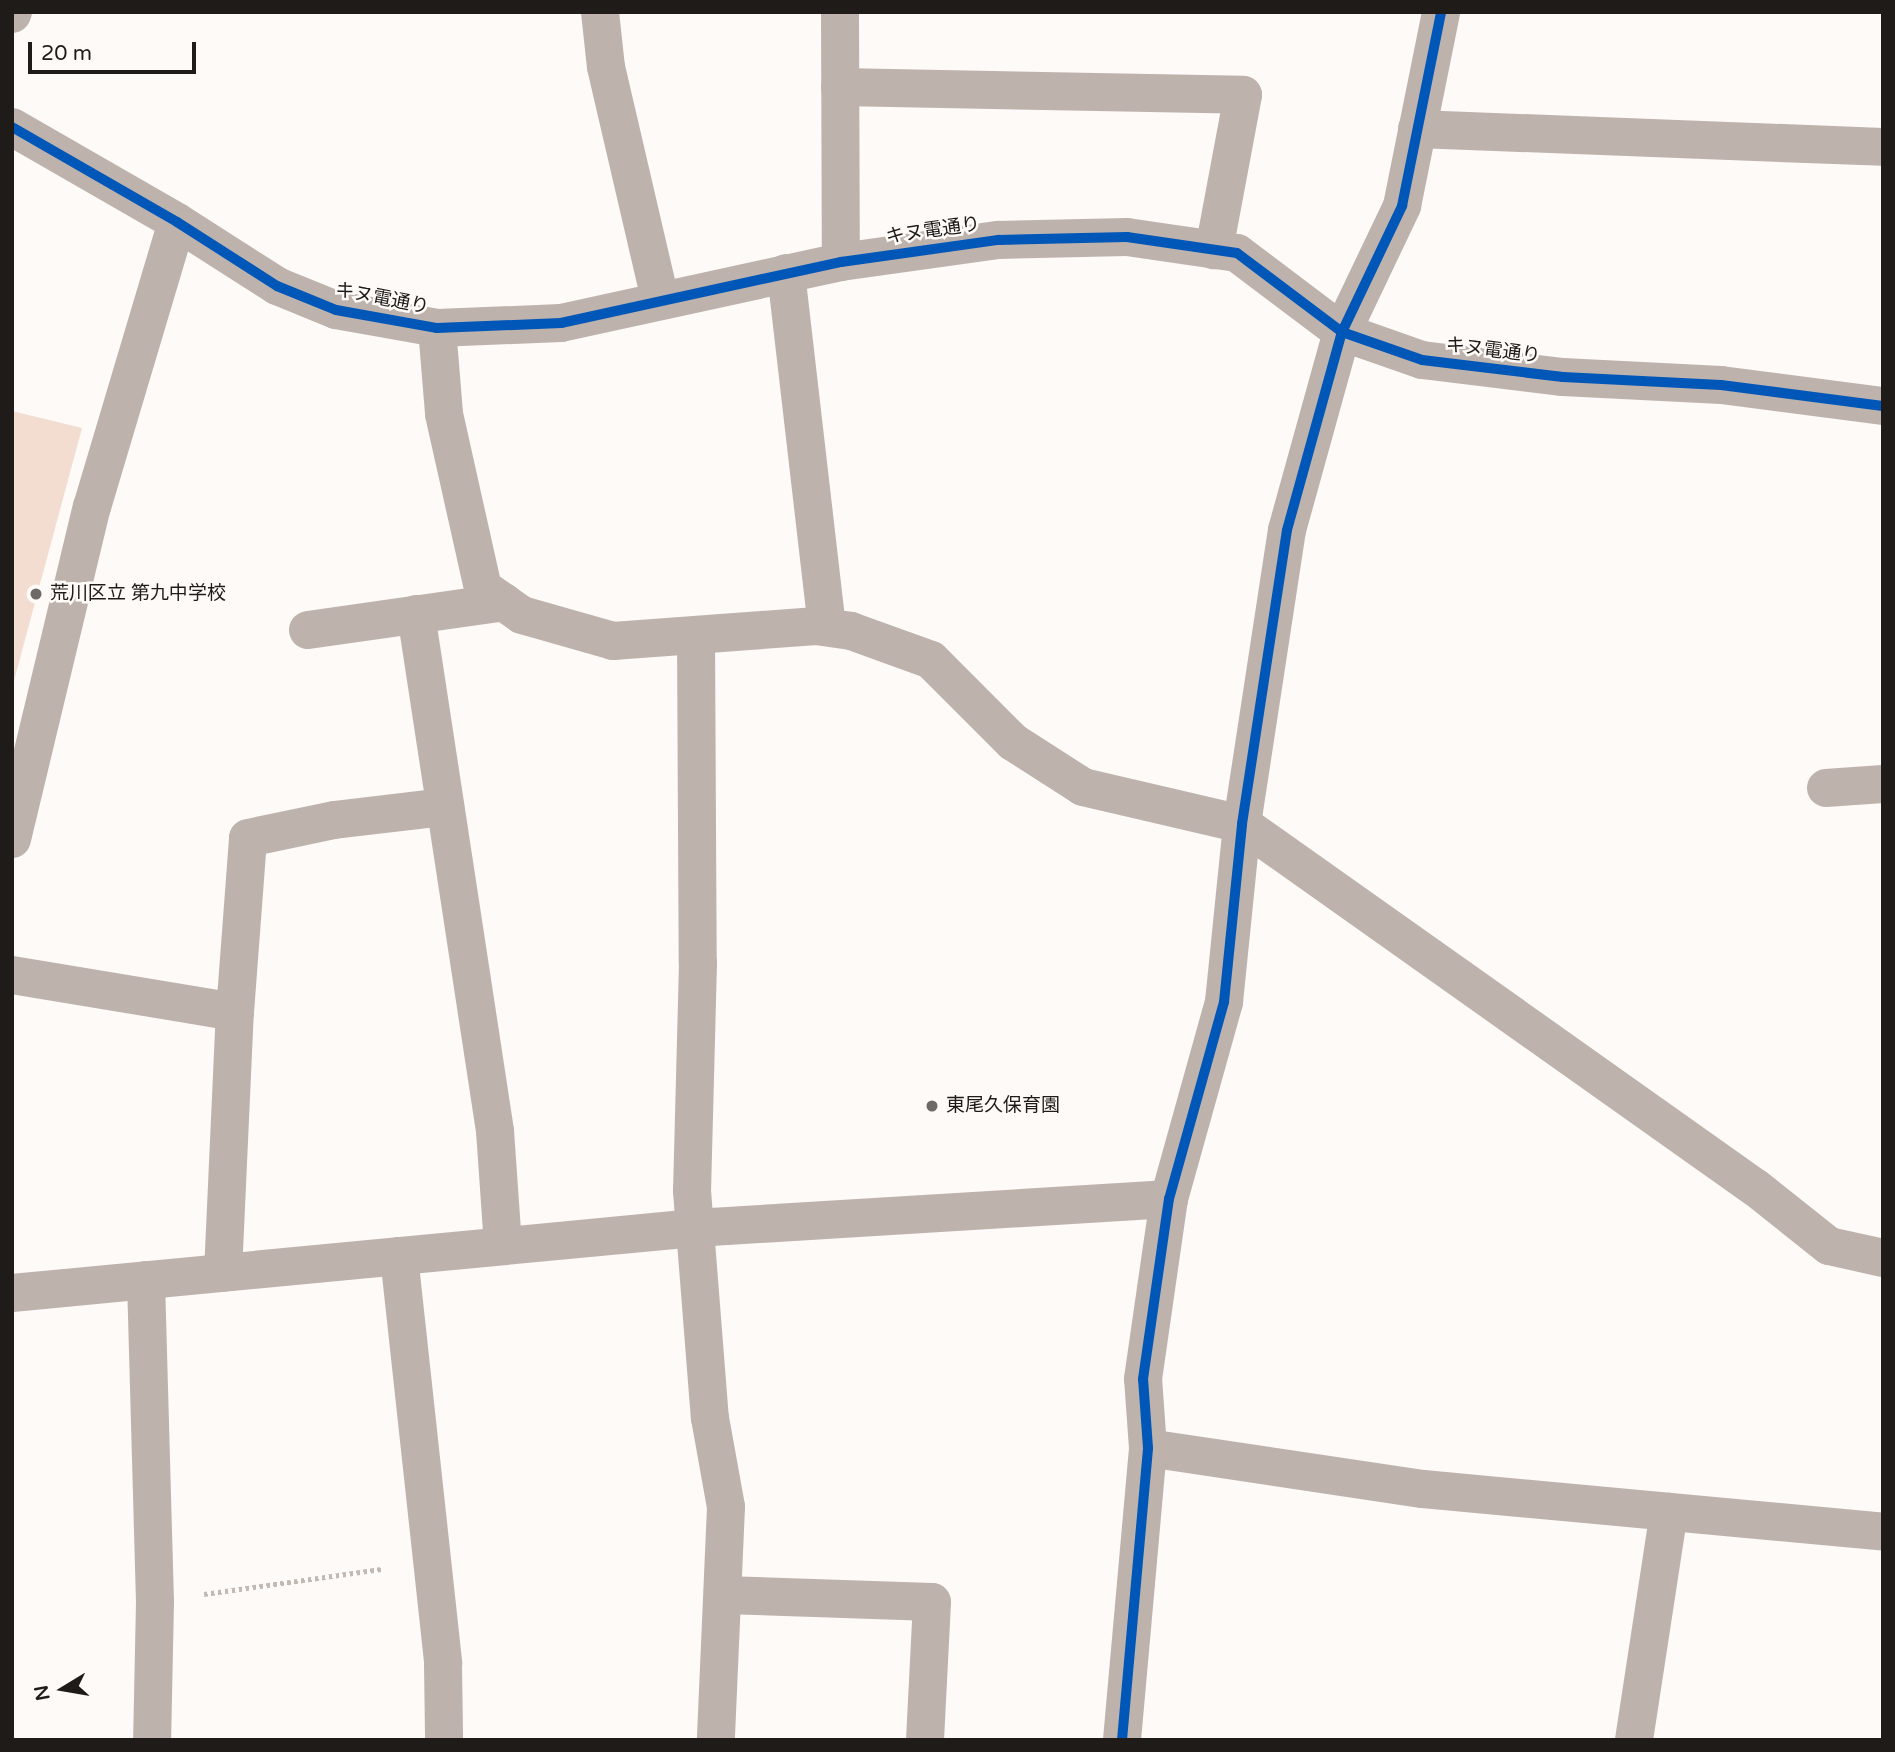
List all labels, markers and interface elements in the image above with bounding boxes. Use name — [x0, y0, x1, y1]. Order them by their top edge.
scale bar — [32, 28, 200, 72]
text: 20 m — [41, 41, 92, 66]
street label: キヌ電通り — [884, 213, 982, 249]
street label: キヌ電通り — [333, 279, 431, 319]
street label: キヌ電通り — [1444, 334, 1542, 368]
place label: 荒川区立 第九中学校 — [50, 583, 226, 605]
marker: 荒川区立 第九中学校 — [28, 586, 44, 602]
place label: 東尾久保育園 — [946, 1095, 1060, 1117]
marker: 東尾久保育園 — [924, 1098, 940, 1114]
north arrow — [28, 1654, 98, 1724]
text: N — [30, 1683, 55, 1703]

